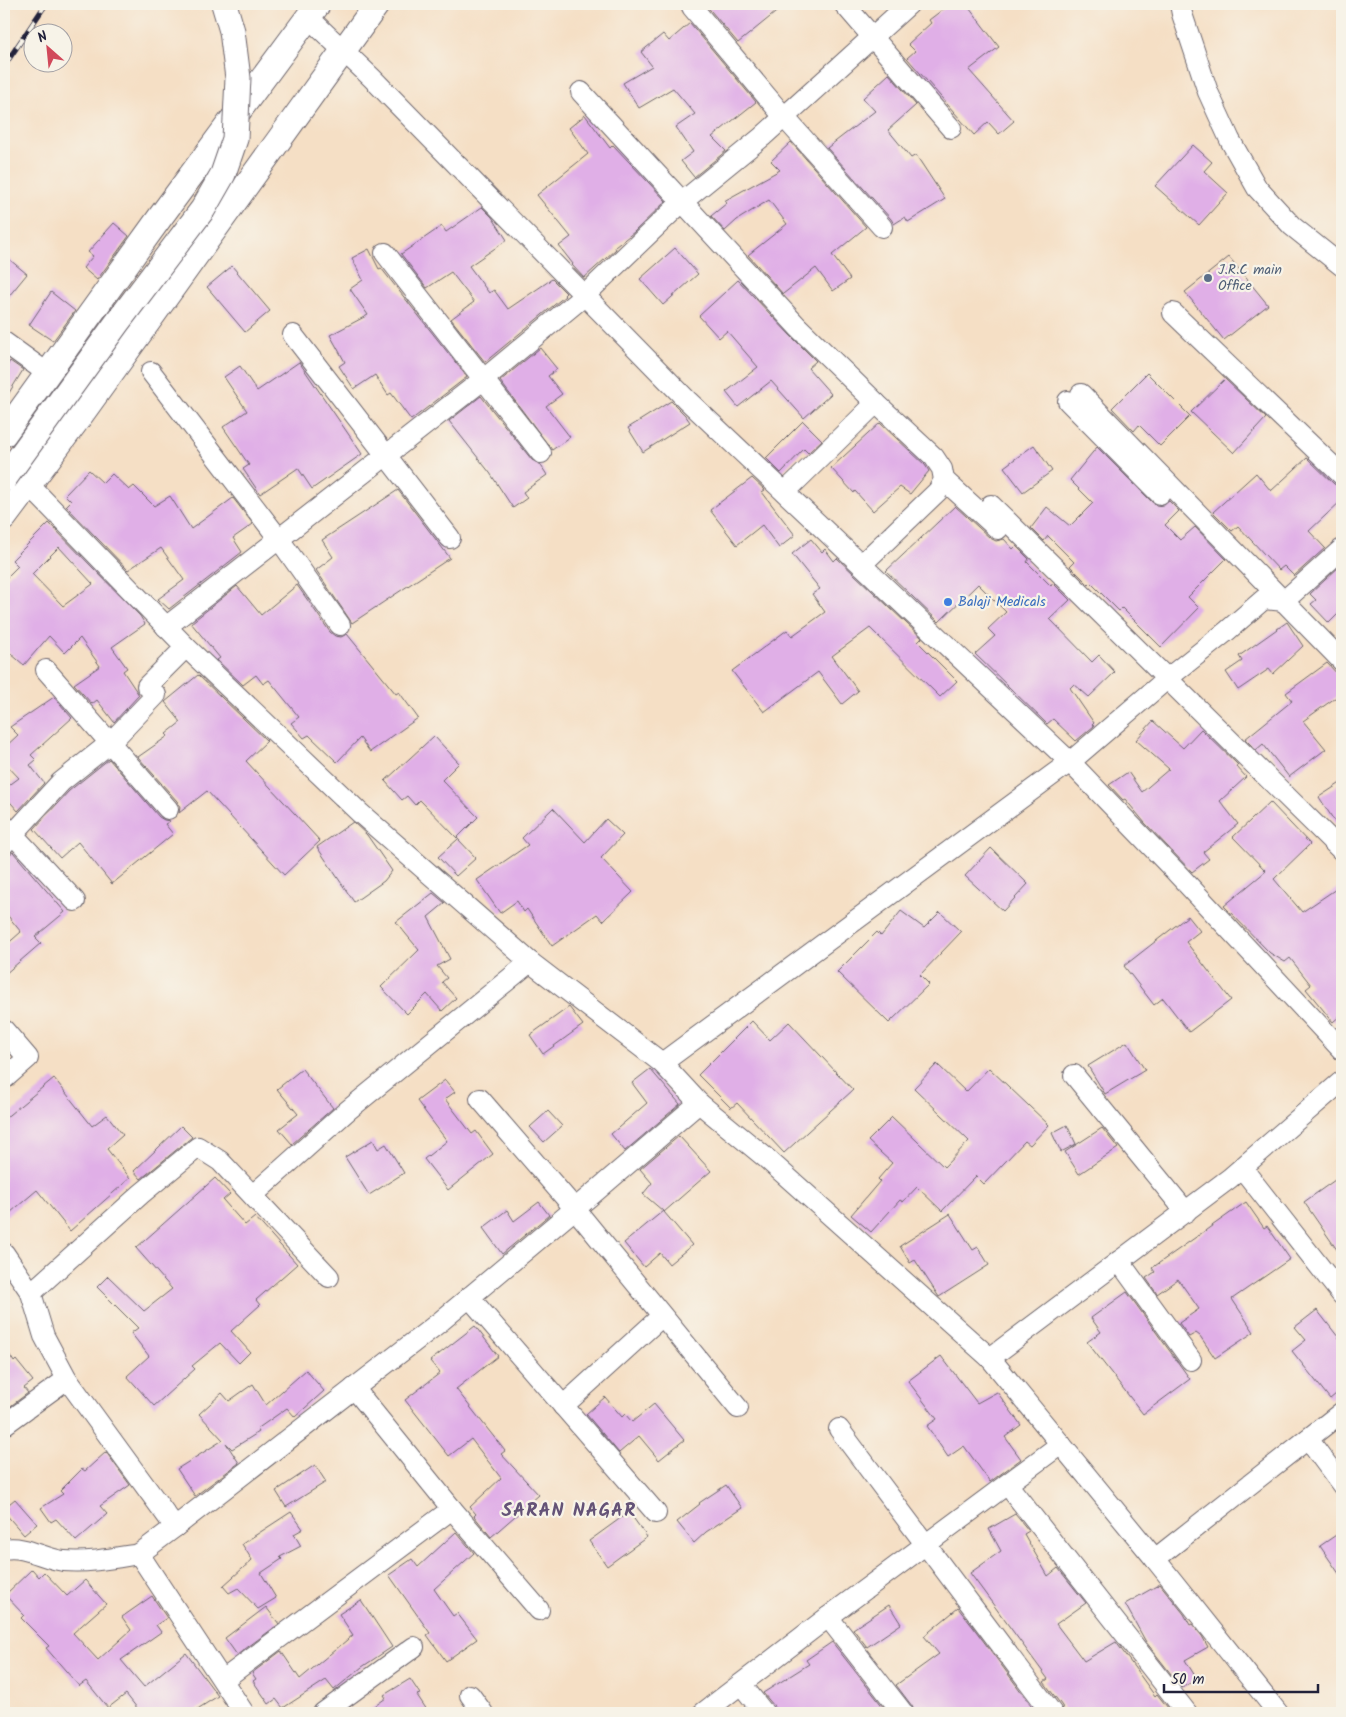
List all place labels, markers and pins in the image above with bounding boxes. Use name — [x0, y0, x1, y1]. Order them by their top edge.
place label: J.R.C main Office — [1218, 259, 1282, 297]
marker: J.R.C main Office — [1202, 272, 1214, 284]
place label: Balaji Medicals — [958, 591, 1046, 613]
marker: Balaji Medicals — [942, 596, 954, 608]

